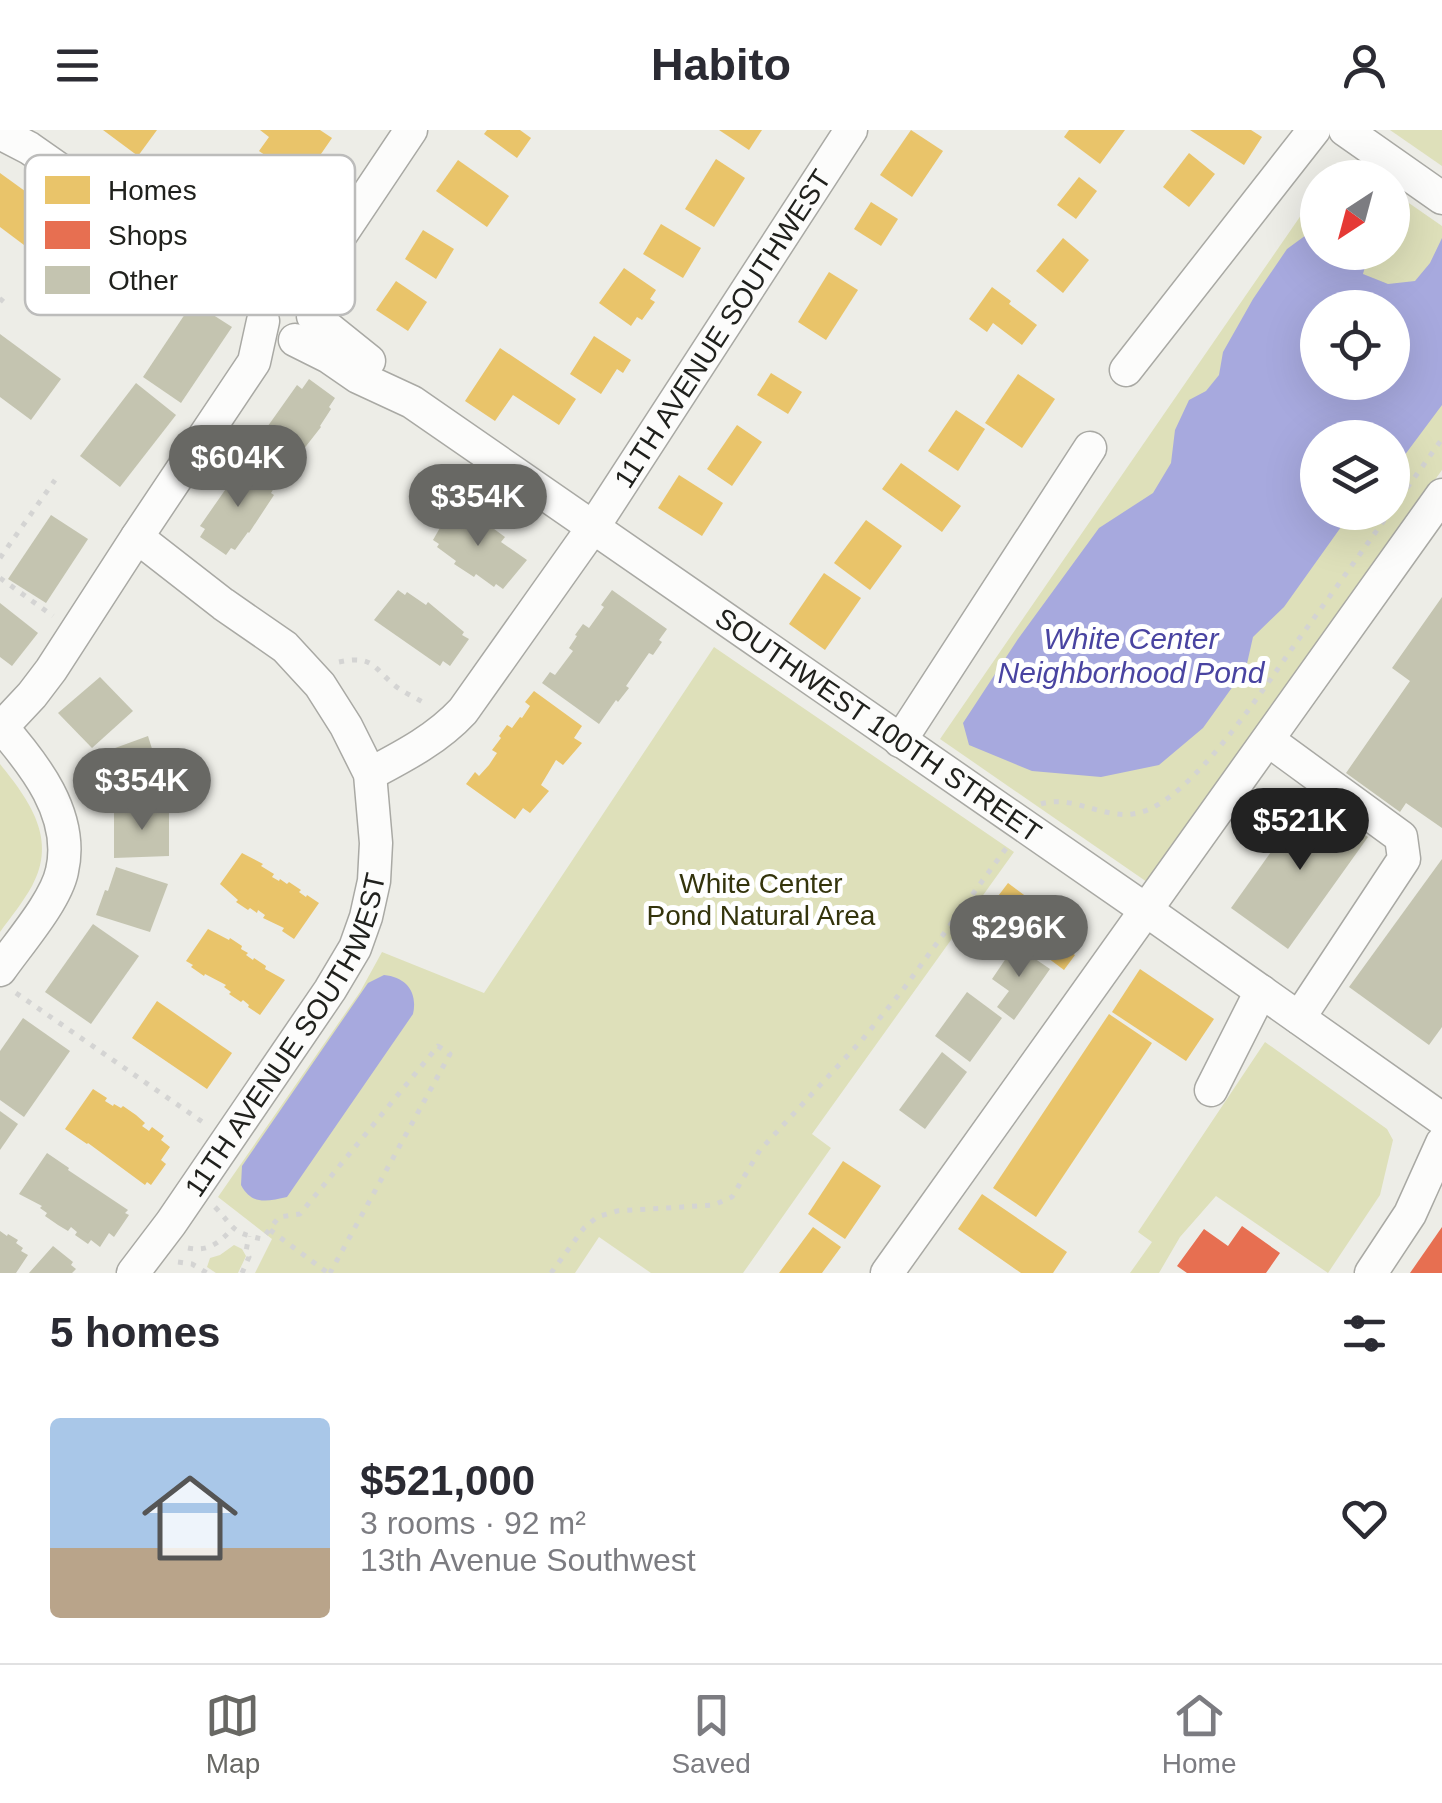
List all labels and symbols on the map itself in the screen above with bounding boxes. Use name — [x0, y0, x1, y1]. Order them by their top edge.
legend — [25, 155, 355, 315]
north arrow — [1300, 160, 1410, 270]
street label: 11TH AVENUE SOUTHWEST — [608, 164, 837, 493]
text: Homes — [108, 175, 197, 206]
text: Shops — [108, 220, 187, 251]
text: Other — [108, 265, 178, 296]
pin: $604K — [168, 425, 308, 510]
pin: $354K — [408, 464, 548, 549]
street label: SOUTHWEST 100TH STREET — [710, 602, 1047, 849]
water label: White Center Neighborhood Pond — [998, 622, 1266, 689]
pin: $354K — [72, 748, 212, 833]
pin: $521K — [1230, 788, 1370, 873]
park label: White Center Pond Natural Area — [647, 868, 876, 931]
street label: 11TH AVENUE SOUTHWEST — [179, 870, 391, 1202]
pin: $296K — [949, 895, 1089, 980]

